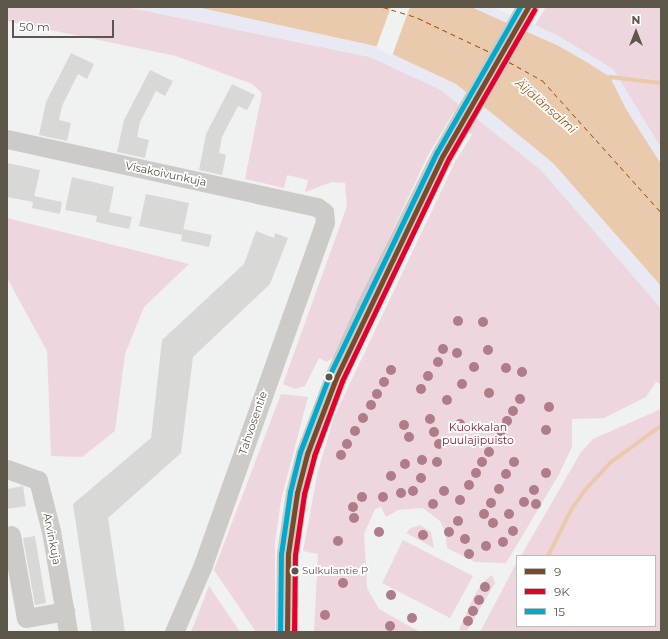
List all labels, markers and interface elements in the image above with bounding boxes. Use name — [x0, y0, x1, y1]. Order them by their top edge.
scale bar — [14, 12, 116, 38]
north arrow — [616, 12, 656, 52]
text: N — [632, 13, 640, 27]
text: 50 m — [19, 19, 50, 34]
water label: Äijälänsalmi — [513, 76, 579, 136]
street label: Visakoivunkuja — [124, 159, 208, 189]
unlabelled marker — [324, 372, 334, 382]
street label: Tahvosentie — [236, 390, 270, 456]
park label: Kuokkalan puulajipuisto — [442, 421, 514, 447]
street label: Arvinkuja — [41, 512, 63, 566]
legend — [516, 555, 656, 627]
text: 9 — [554, 564, 561, 579]
place label: Sulkulantie P — [302, 565, 368, 577]
marker: Sulkulantie P — [290, 566, 300, 576]
text: 9K — [554, 584, 570, 599]
text: 15 — [554, 604, 565, 619]

